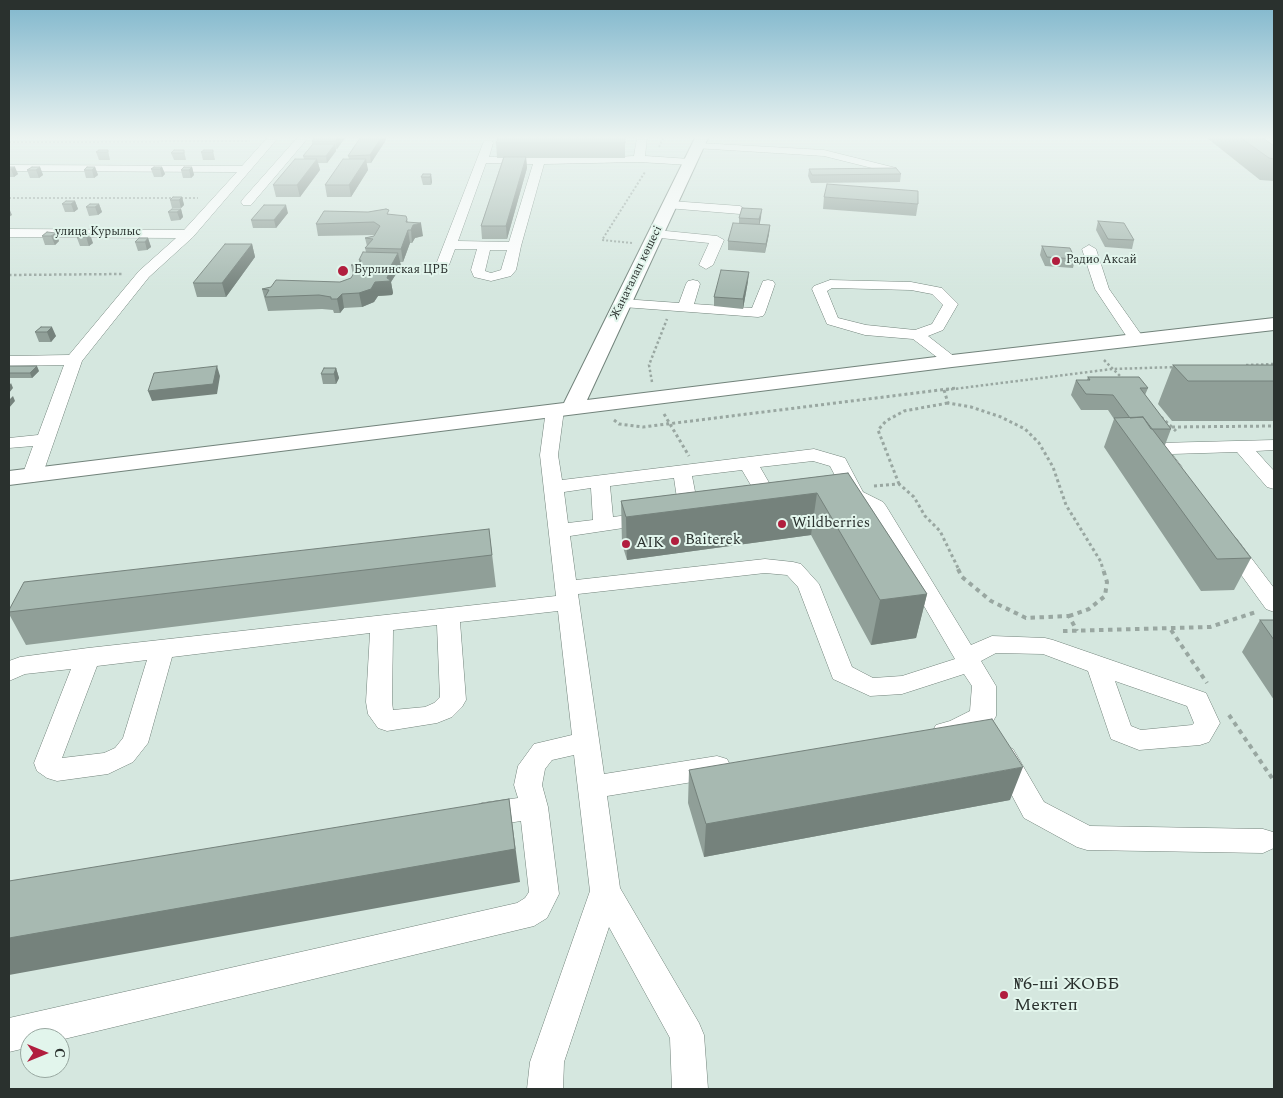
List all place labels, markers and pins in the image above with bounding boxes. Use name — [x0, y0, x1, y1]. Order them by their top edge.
place label: Радио Аксай — [1066, 254, 1137, 268]
marker: Радио Аксай — [1050, 255, 1062, 267]
marker: Бурлинская ЦРБ — [336, 264, 350, 278]
place label: Бурлинская ЦРБ — [354, 264, 448, 278]
place label: Wildberries — [792, 515, 870, 533]
marker: Wildberries — [776, 518, 788, 530]
place label: Baiterek — [685, 532, 741, 550]
place label: AIK — [636, 535, 664, 553]
marker: Baiterek — [669, 535, 681, 547]
marker: AIK — [620, 538, 632, 550]
place label: №6-ші ЖОББ Мектеп — [1014, 974, 1119, 1016]
marker: №6-ші ЖОББ Мектеп — [998, 989, 1010, 1001]

